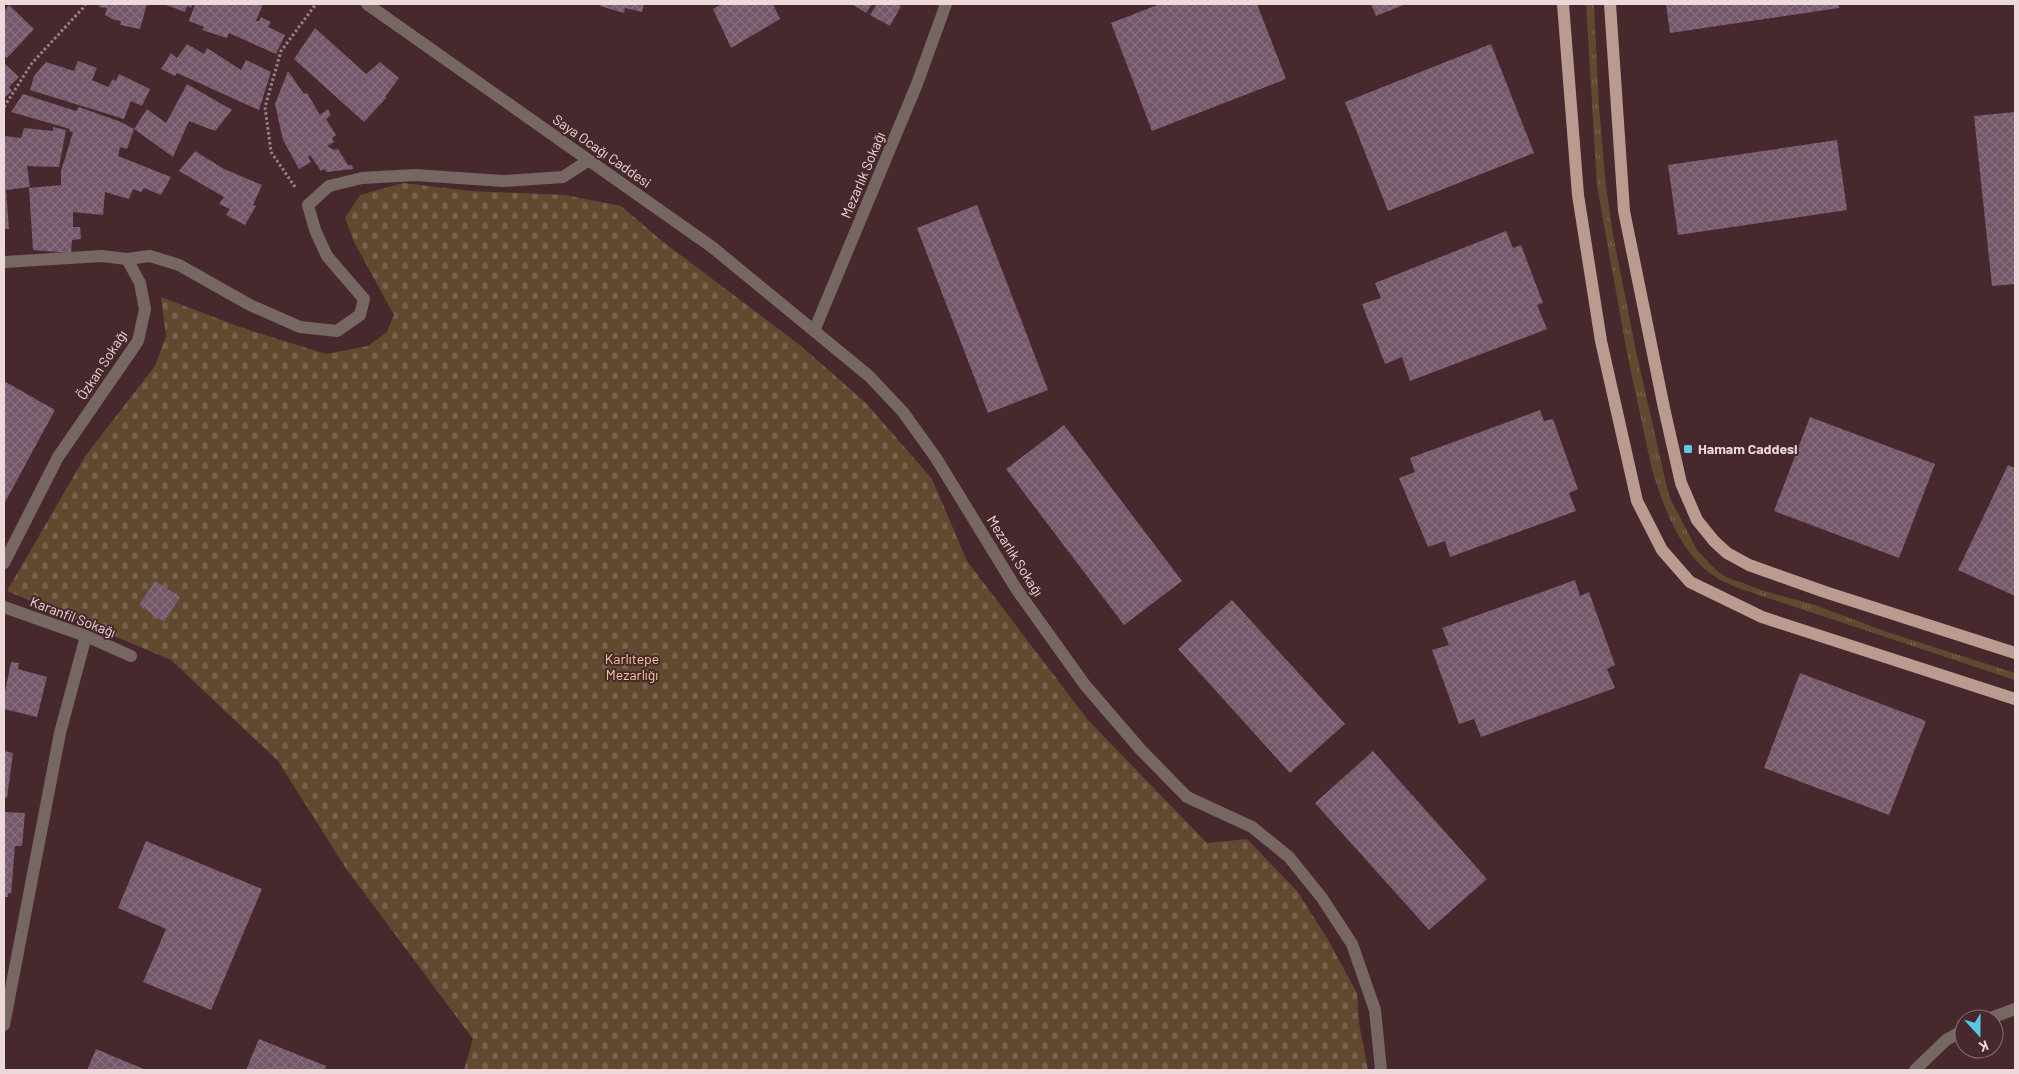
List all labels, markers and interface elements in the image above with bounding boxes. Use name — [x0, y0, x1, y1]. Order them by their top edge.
street label: Saya Ocağı Caddesi — [550, 110, 655, 191]
street label: Mezarlık Sokağı — [837, 129, 888, 221]
street label: Özkan Sokağı — [73, 327, 130, 403]
place label: Hamam Caddesi — [1698, 440, 1798, 457]
marker: Hamam Caddesi — [1682, 443, 1694, 455]
street label: Mezarlık Sokağı — [984, 512, 1047, 599]
street label: Karanfil Sokağı — [28, 592, 118, 641]
park label: Karlıtepe Mezarlığı — [605, 650, 659, 683]
north arrow — [1954, 1009, 2004, 1059]
text: K — [1976, 1037, 1991, 1056]

